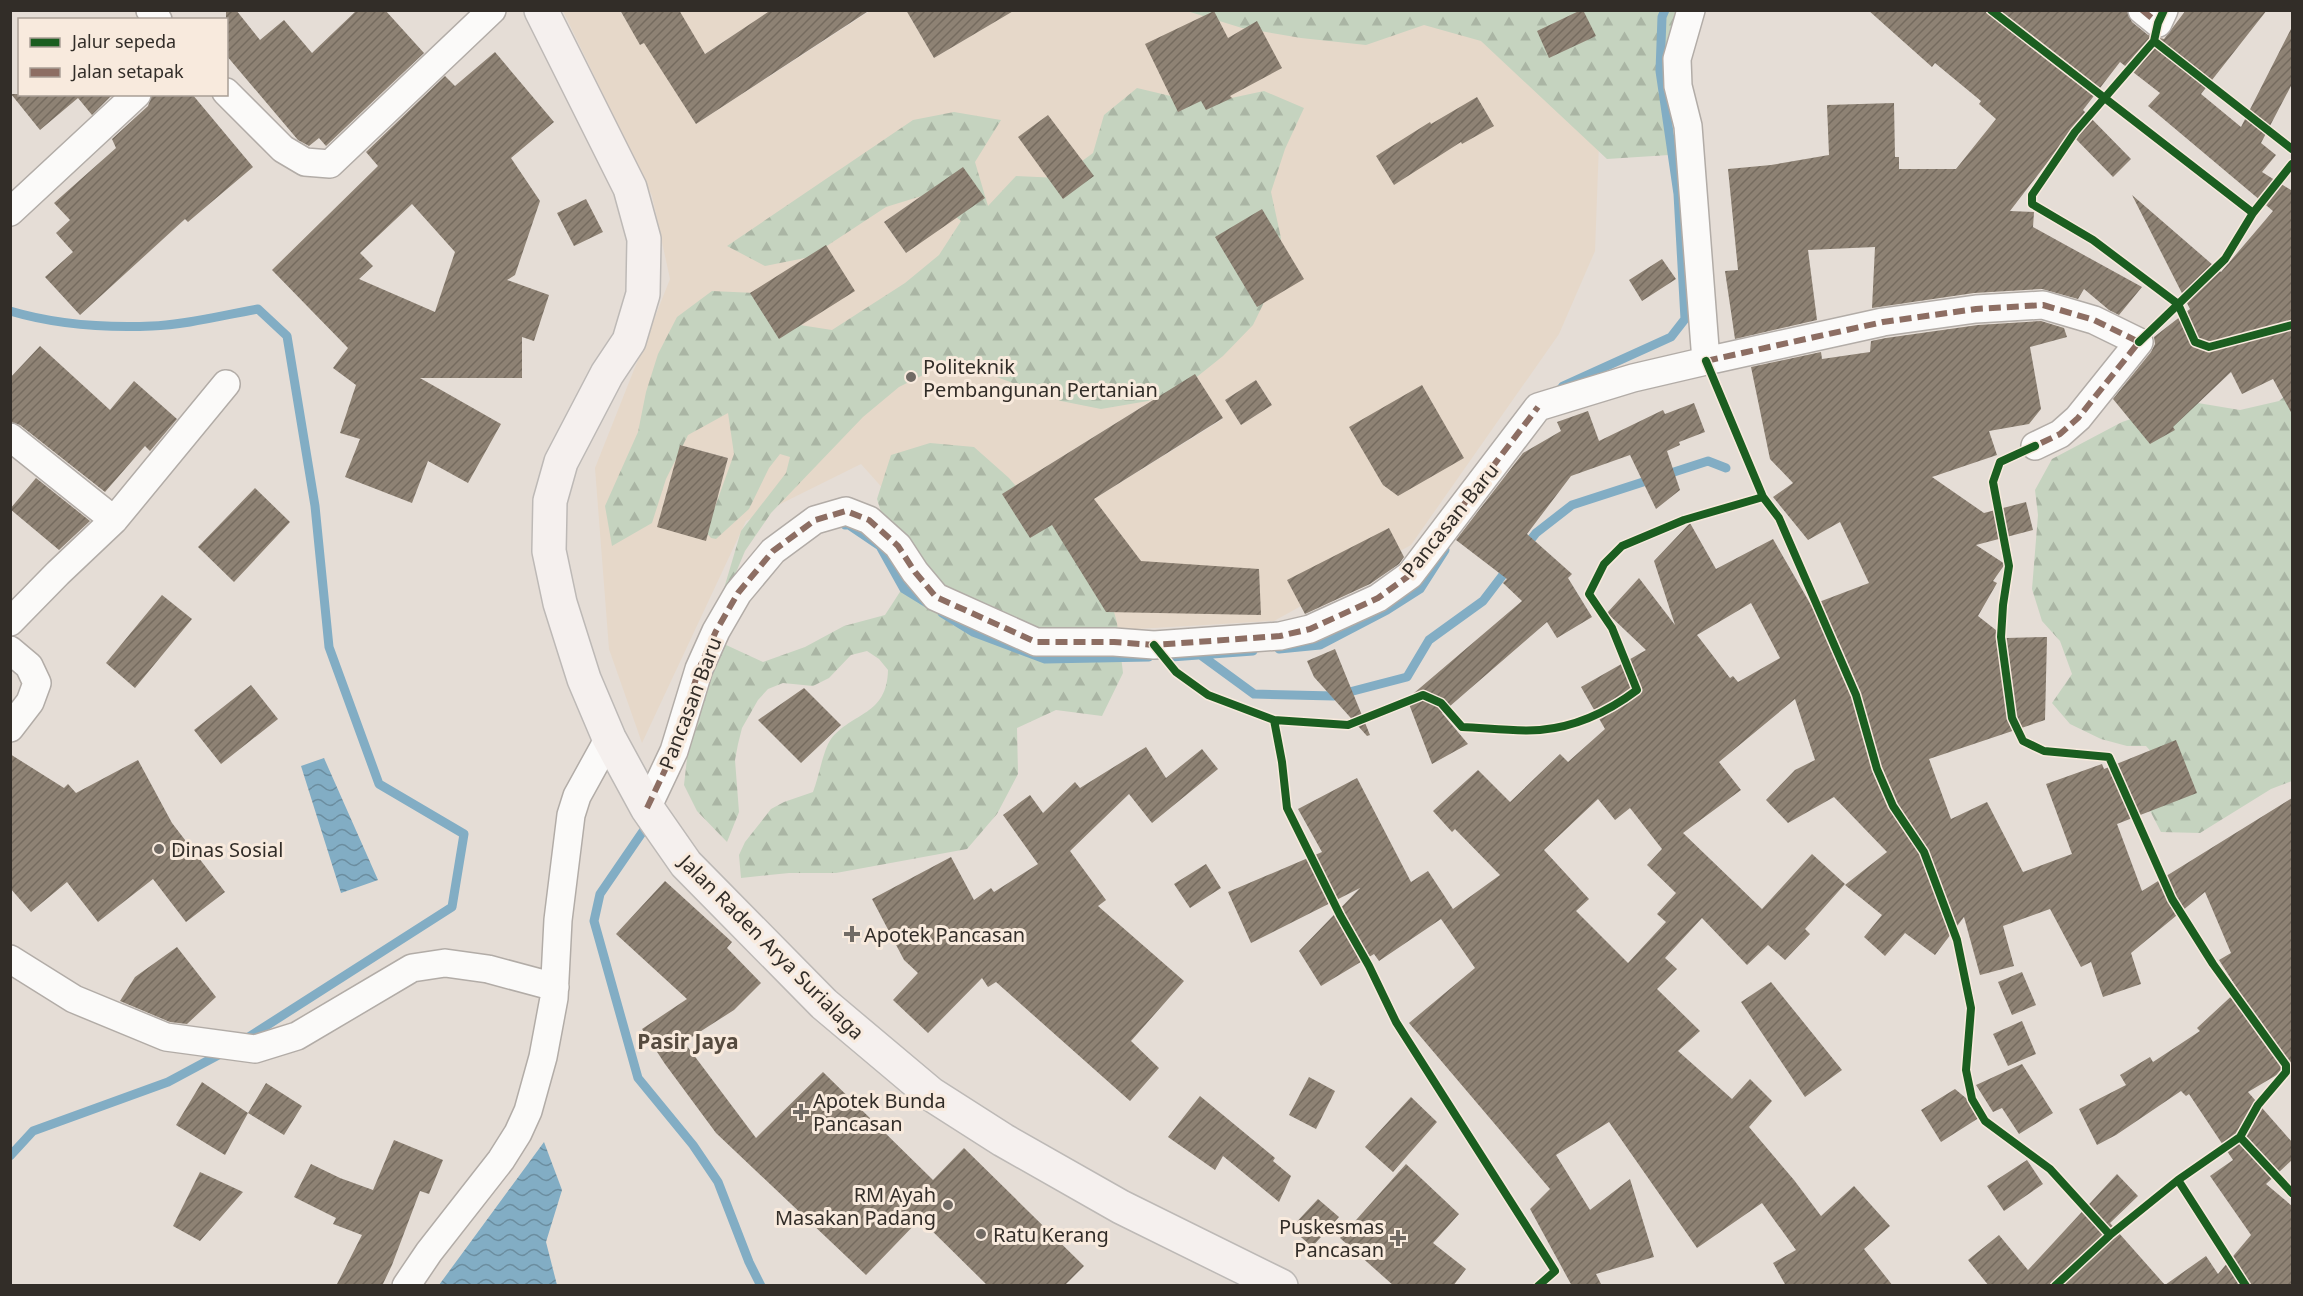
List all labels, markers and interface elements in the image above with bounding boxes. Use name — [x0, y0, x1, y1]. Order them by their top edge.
legend — [18, 18, 228, 96]
text: Jalur sepeda — [70, 29, 176, 53]
text: Jalan setapak — [70, 59, 184, 83]
place label: Politeknik Pembangunan Pertanian — [923, 353, 1158, 403]
marker: Politeknik Pembangunan Pertanian — [904, 370, 918, 384]
street label: Pancasan Baru — [1396, 457, 1504, 583]
street label: Pancasan Baru — [652, 633, 728, 773]
place label: Dinas Sosial — [171, 836, 283, 863]
marker: Dinas Sosial — [152, 842, 166, 856]
street label: Jalan Raden Arya Surialaga — [672, 847, 870, 1045]
place label: Apotek Pancasan — [864, 921, 1025, 948]
marker: Apotek Pancasan — [845, 927, 859, 941]
district label: Pasir Jaya — [637, 1027, 739, 1055]
place label: Apotek Bunda Pancasan — [813, 1087, 946, 1137]
marker: Apotek Bunda Pancasan — [794, 1105, 808, 1119]
place label: RM Ayah Masakan Padang — [775, 1181, 936, 1231]
marker: RM Ayah Masakan Padang — [941, 1198, 955, 1212]
place label: Puskesmas Pancasan — [1279, 1213, 1384, 1263]
place label: Ratu Kerang — [993, 1221, 1109, 1248]
marker: Ratu Kerang — [974, 1227, 988, 1241]
marker: Puskesmas Pancasan — [1389, 1229, 1407, 1247]

